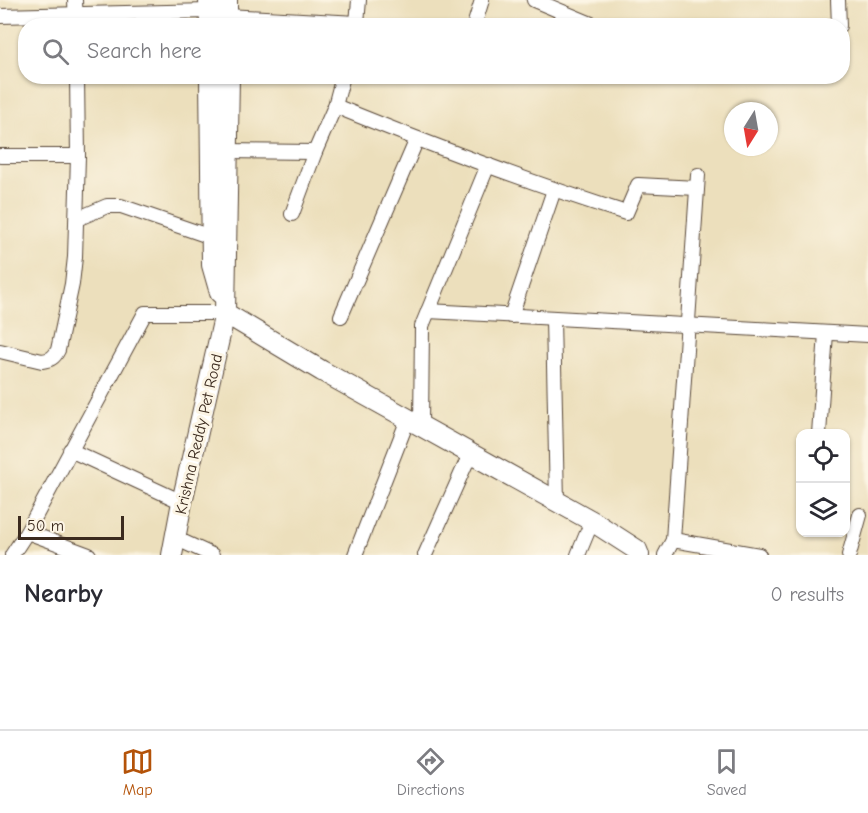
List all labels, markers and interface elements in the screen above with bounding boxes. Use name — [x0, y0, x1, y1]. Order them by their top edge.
search box — [18, 18, 850, 84]
icon: search — [39, 35, 72, 68]
text: Search here — [87, 38, 202, 64]
north arrow — [724, 102, 778, 156]
street label: Krishna Reddy Pet Road — [172, 352, 226, 516]
map controls — [796, 429, 850, 537]
button: locate — [796, 429, 850, 483]
button: layers — [796, 483, 850, 537]
scale bar — [18, 513, 124, 540]
text: 50 m — [27, 517, 64, 535]
text: Nearby — [24, 579, 103, 609]
text: 0 results — [771, 583, 844, 606]
tab: Map — [121, 745, 154, 799]
tab: Directions — [397, 745, 464, 799]
tab: Saved — [707, 745, 747, 799]

